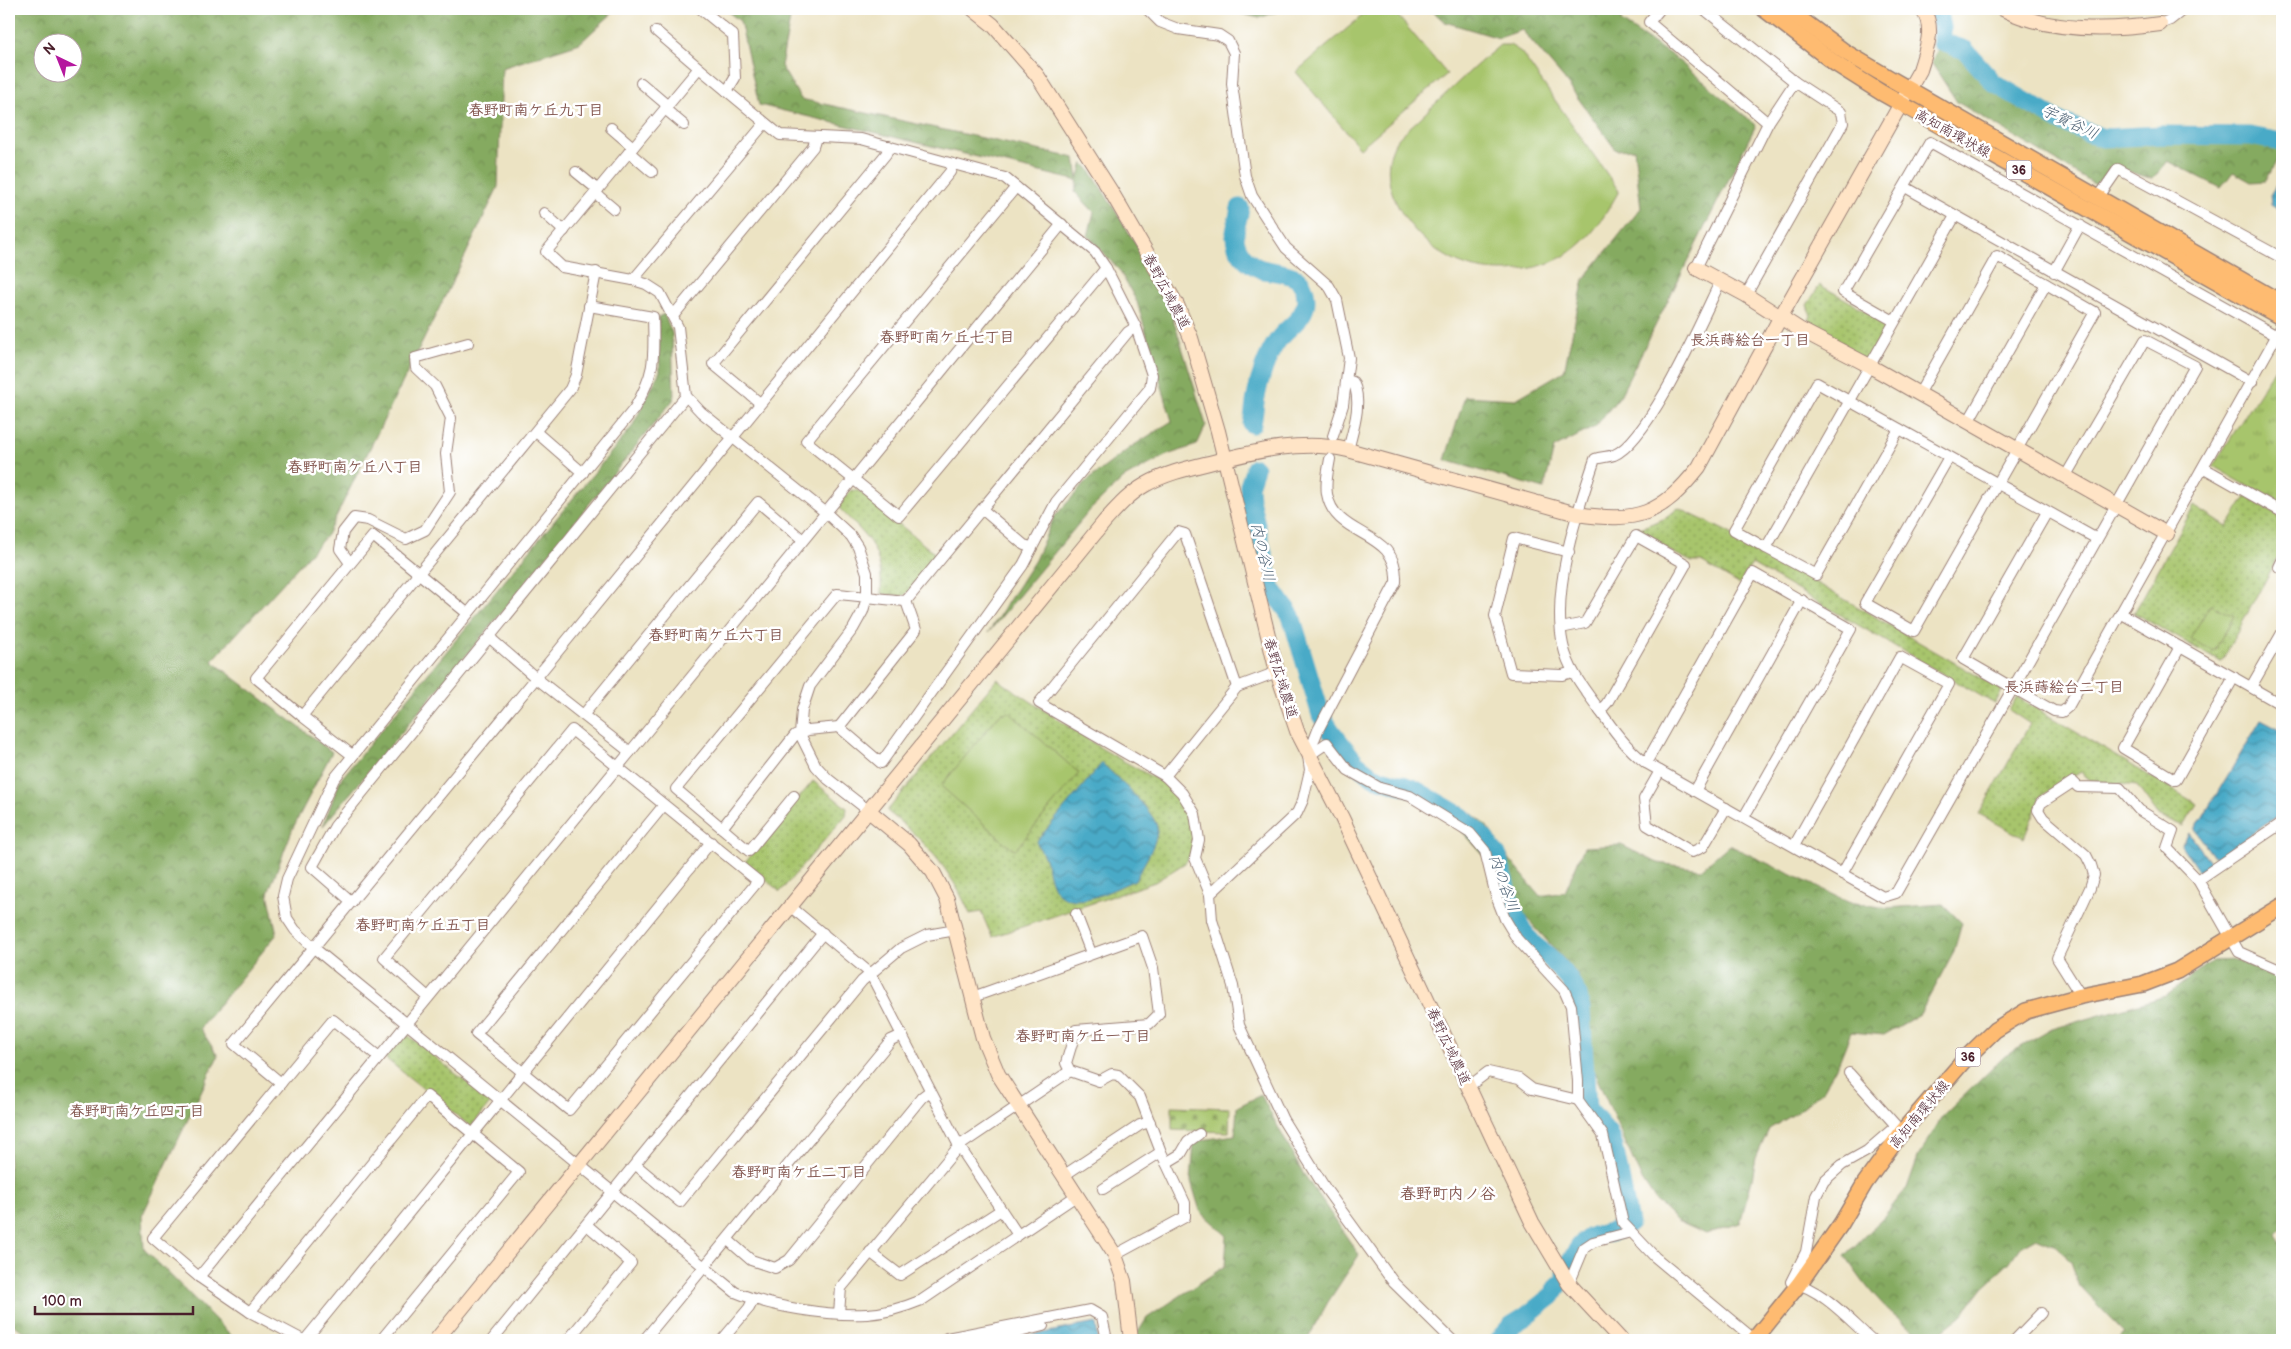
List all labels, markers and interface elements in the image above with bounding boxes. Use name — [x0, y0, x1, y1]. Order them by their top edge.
north arrow — [32, 32, 82, 82]
text: N — [40, 39, 59, 59]
district label: 春野町南ケ丘九丁目 — [468, 101, 604, 120]
water label: 宇賀谷川 — [2039, 101, 2101, 144]
street label: 高知南環状線 — [1912, 106, 1994, 161]
road number: 36 — [2006, 160, 2032, 180]
street label: 春野広域農道 — [1139, 250, 1194, 332]
district label: 春野町南ケ丘七丁目 — [879, 328, 1015, 347]
district label: 長浜蒔絵台一丁目 — [1690, 331, 1810, 350]
district label: 春野町南ケ丘八丁目 — [287, 458, 423, 477]
water label: 内の谷川 — [1247, 521, 1279, 583]
district label: 春野町南ケ丘六丁目 — [648, 626, 784, 645]
street label: 春野広域農道 — [1260, 635, 1301, 721]
district label: 長浜蒔絵台二丁目 — [2004, 678, 2124, 697]
water label: 内の谷川 — [1484, 852, 1523, 915]
district label: 春野町南ケ丘五丁目 — [355, 916, 491, 935]
street label: 春野広域農道 — [1423, 1005, 1474, 1088]
district label: 春野町南ケ丘一丁目 — [1015, 1027, 1151, 1046]
road number: 36 — [1956, 1048, 1980, 1066]
street label: 高知南環状線 — [1886, 1077, 1953, 1152]
district label: 春野町南ケ丘四丁目 — [69, 1102, 205, 1121]
district label: 春野町南ケ丘二丁目 — [731, 1163, 867, 1182]
district label: 春野町内ノ谷 — [1400, 1185, 1496, 1204]
scale bar — [35, 1284, 192, 1316]
text: 100 m — [42, 1292, 82, 1311]

